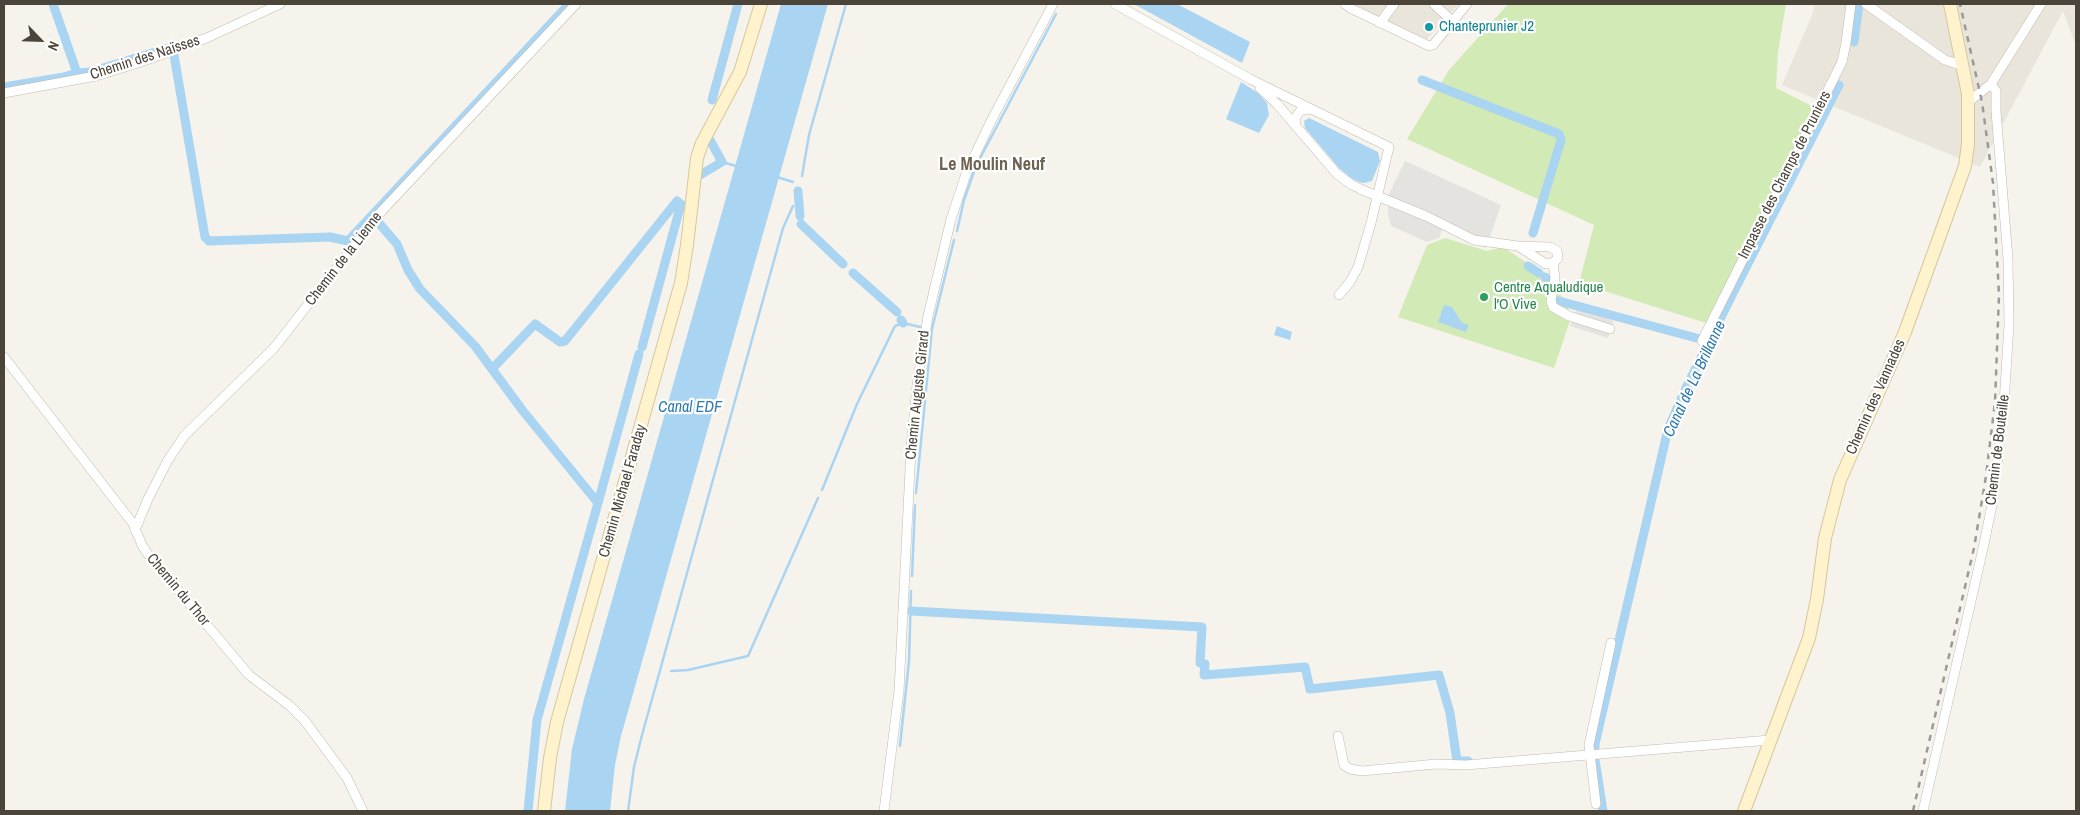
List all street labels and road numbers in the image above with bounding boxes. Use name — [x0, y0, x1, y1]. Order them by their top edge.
street label: Chemin des Naïsses — [88, 32, 202, 84]
street label: Impasse des Champs de Pruniers — [1735, 88, 1835, 262]
street label: Chemin de la Lienne — [302, 208, 386, 310]
street label: Chemin Auguste Girard — [902, 329, 934, 461]
street label: Chemin des Vannades — [1843, 337, 1909, 457]
street label: Chemin de Bouteille — [1982, 394, 2014, 506]
street label: Chemin Michael Faraday — [595, 422, 651, 560]
street label: Chemin du Thor — [143, 550, 213, 630]

